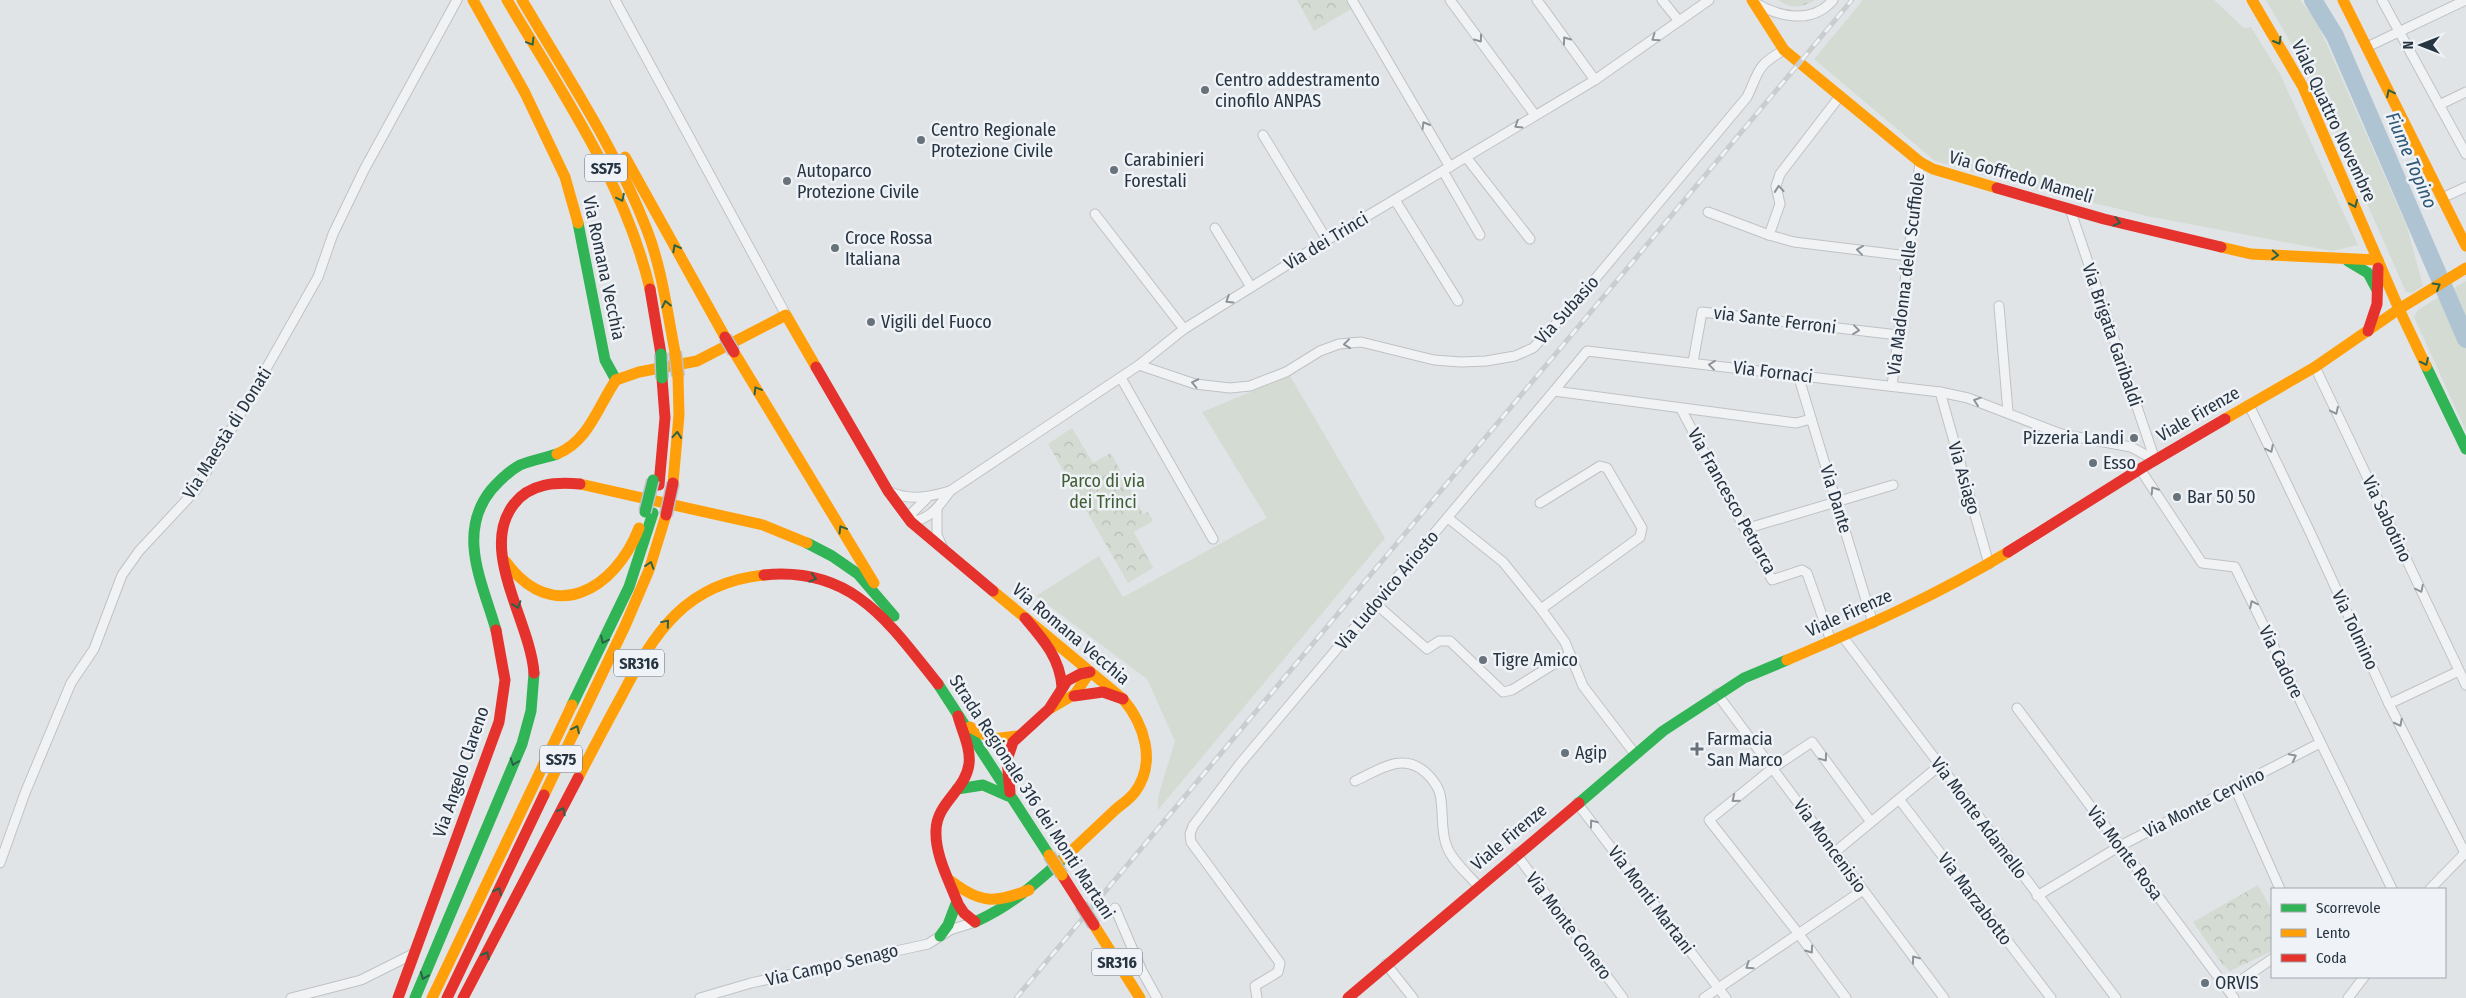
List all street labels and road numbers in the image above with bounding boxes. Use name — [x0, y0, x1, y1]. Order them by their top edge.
street label: Viale Quattro Novembre — [2287, 37, 2381, 206]
street label: Via Goffredo Mameli — [1946, 146, 2096, 208]
road number: SS75 — [585, 154, 627, 182]
street label: Via Madonna delle Scuffiole — [1883, 171, 1929, 377]
street label: Via Romana Vecchia — [578, 194, 630, 342]
street label: Via dei Trinci — [1280, 207, 1372, 275]
street label: Via Brigata Garibaldi — [2077, 260, 2147, 410]
street label: Via Subasio — [1530, 271, 1604, 349]
street label: via Sante Ferroni — [1712, 302, 1838, 338]
street label: Via Fornaci — [1732, 356, 1814, 388]
street label: Via Maestà di Donati — [178, 363, 276, 503]
street label: Viale Firenze — [2153, 381, 2243, 447]
street label: Via Francesco Petrarca — [1683, 424, 1781, 578]
street label: Via Asiago — [1943, 439, 1985, 517]
street label: Via Dante — [1815, 462, 1857, 536]
street label: Via Sabotino — [2357, 472, 2417, 566]
street label: Via Ludovico Ariosto — [1331, 526, 1443, 654]
street label: Via Romana Vecchia — [1008, 578, 1134, 690]
street label: Viale Firenze — [1803, 584, 1896, 642]
street label: Via Tolmino — [2327, 587, 2383, 673]
street label: Via Cadore — [2254, 622, 2308, 702]
road number: SR316 — [614, 650, 664, 676]
street label: Strada Regionale 316 dei Monti Martani — [945, 671, 1119, 923]
street label: Via Angelo Clareno — [428, 704, 494, 840]
road number: SS75 — [540, 746, 582, 772]
street label: Via Monte Adamello — [1926, 753, 2032, 883]
street label: Via Monte Cervino — [2140, 763, 2268, 843]
street label: Via Moncenisio — [1789, 795, 1871, 897]
street label: Viale Firenze — [1467, 799, 1551, 875]
street label: Via Monte Rosa — [2082, 801, 2168, 905]
street label: Via Monti Martani — [1603, 842, 1699, 958]
street label: Via Marzabotto — [1933, 848, 2017, 950]
street label: Via Monte Conero — [1521, 868, 1617, 984]
street label: Via Campo Senago — [764, 939, 900, 991]
road number: SR316 — [1092, 949, 1142, 976]

